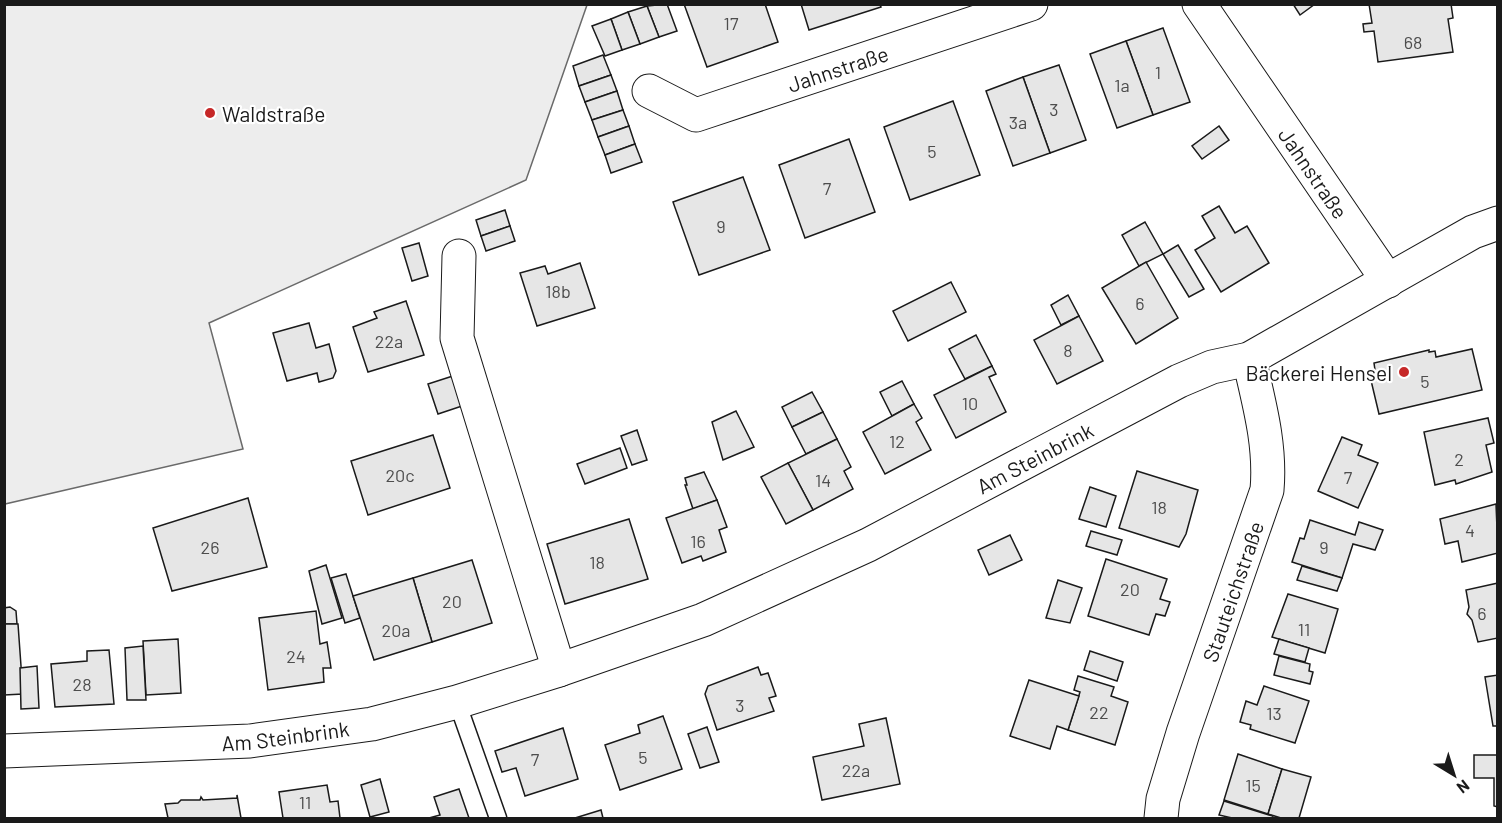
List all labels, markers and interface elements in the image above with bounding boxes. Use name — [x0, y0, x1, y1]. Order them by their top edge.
house number: 17 — [724, 12, 739, 34]
house number: 68 — [1404, 31, 1422, 53]
street label: Jahnstraße — [784, 40, 891, 96]
house number: 1 — [1155, 61, 1161, 83]
house number: 1a — [1114, 74, 1130, 96]
house number: 3 — [1049, 98, 1059, 120]
place label: Waldstraße — [222, 101, 325, 126]
marker: Waldstraße — [203, 106, 217, 120]
house number: 3a — [1009, 111, 1027, 133]
street label: Jahnstraße — [1274, 122, 1354, 223]
house number: 5 — [927, 140, 937, 162]
house number: 7 — [823, 177, 832, 199]
house number: 9 — [716, 215, 726, 237]
house number: 18b — [545, 280, 571, 302]
house number: 6 — [1135, 292, 1145, 314]
house number: 22a — [375, 330, 403, 352]
house number: 8 — [1063, 339, 1073, 361]
place label: Bäckerei Hensel — [1246, 360, 1392, 385]
marker: Bäckerei Hensel — [1397, 365, 1411, 379]
house number: 5 — [1420, 370, 1430, 392]
house number: 10 — [962, 392, 978, 414]
street label: Am Steinbrink — [972, 416, 1097, 498]
house number: 12 — [889, 430, 905, 452]
house number: 2 — [1454, 448, 1464, 470]
house number: 20c — [385, 464, 415, 486]
house number: 7 — [1344, 466, 1353, 488]
house number: 14 — [815, 469, 831, 491]
house number: 18 — [1151, 496, 1167, 518]
street label: Stauteichstraße — [1196, 518, 1268, 665]
house number: 4 — [1465, 519, 1475, 541]
house number: 16 — [690, 530, 706, 552]
house number: 26 — [201, 536, 219, 558]
house number: 9 — [1319, 536, 1329, 558]
house number: 18 — [589, 551, 605, 573]
house number: 20 — [1120, 578, 1140, 600]
house number: 20 — [442, 590, 462, 612]
house number: 6 — [1477, 602, 1487, 624]
house number: 11 — [1298, 618, 1310, 640]
house number: 20a — [381, 619, 411, 641]
house number: 24 — [286, 645, 306, 667]
house number: 28 — [72, 673, 92, 695]
house number: 3 — [735, 694, 745, 716]
house number: 22 — [1089, 701, 1109, 723]
house number: 13 — [1266, 702, 1282, 724]
street label: Am Steinbrink — [221, 715, 351, 755]
north arrow — [1424, 745, 1484, 805]
house number: 5 — [638, 746, 648, 768]
house number: 7 — [531, 748, 540, 770]
house number: 22a — [842, 759, 870, 781]
house number: 15 — [1245, 774, 1261, 796]
text: N — [1454, 776, 1474, 798]
house number: 11 — [299, 791, 311, 813]

